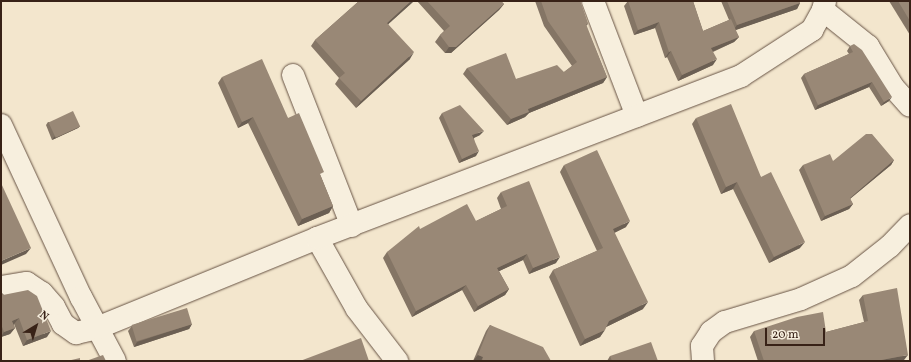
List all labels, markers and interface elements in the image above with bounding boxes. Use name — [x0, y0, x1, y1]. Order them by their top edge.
north arrow — [16, 306, 56, 346]
text: N — [36, 308, 51, 325]
scale bar — [767, 320, 827, 346]
text: 20 m — [772, 327, 799, 343]

